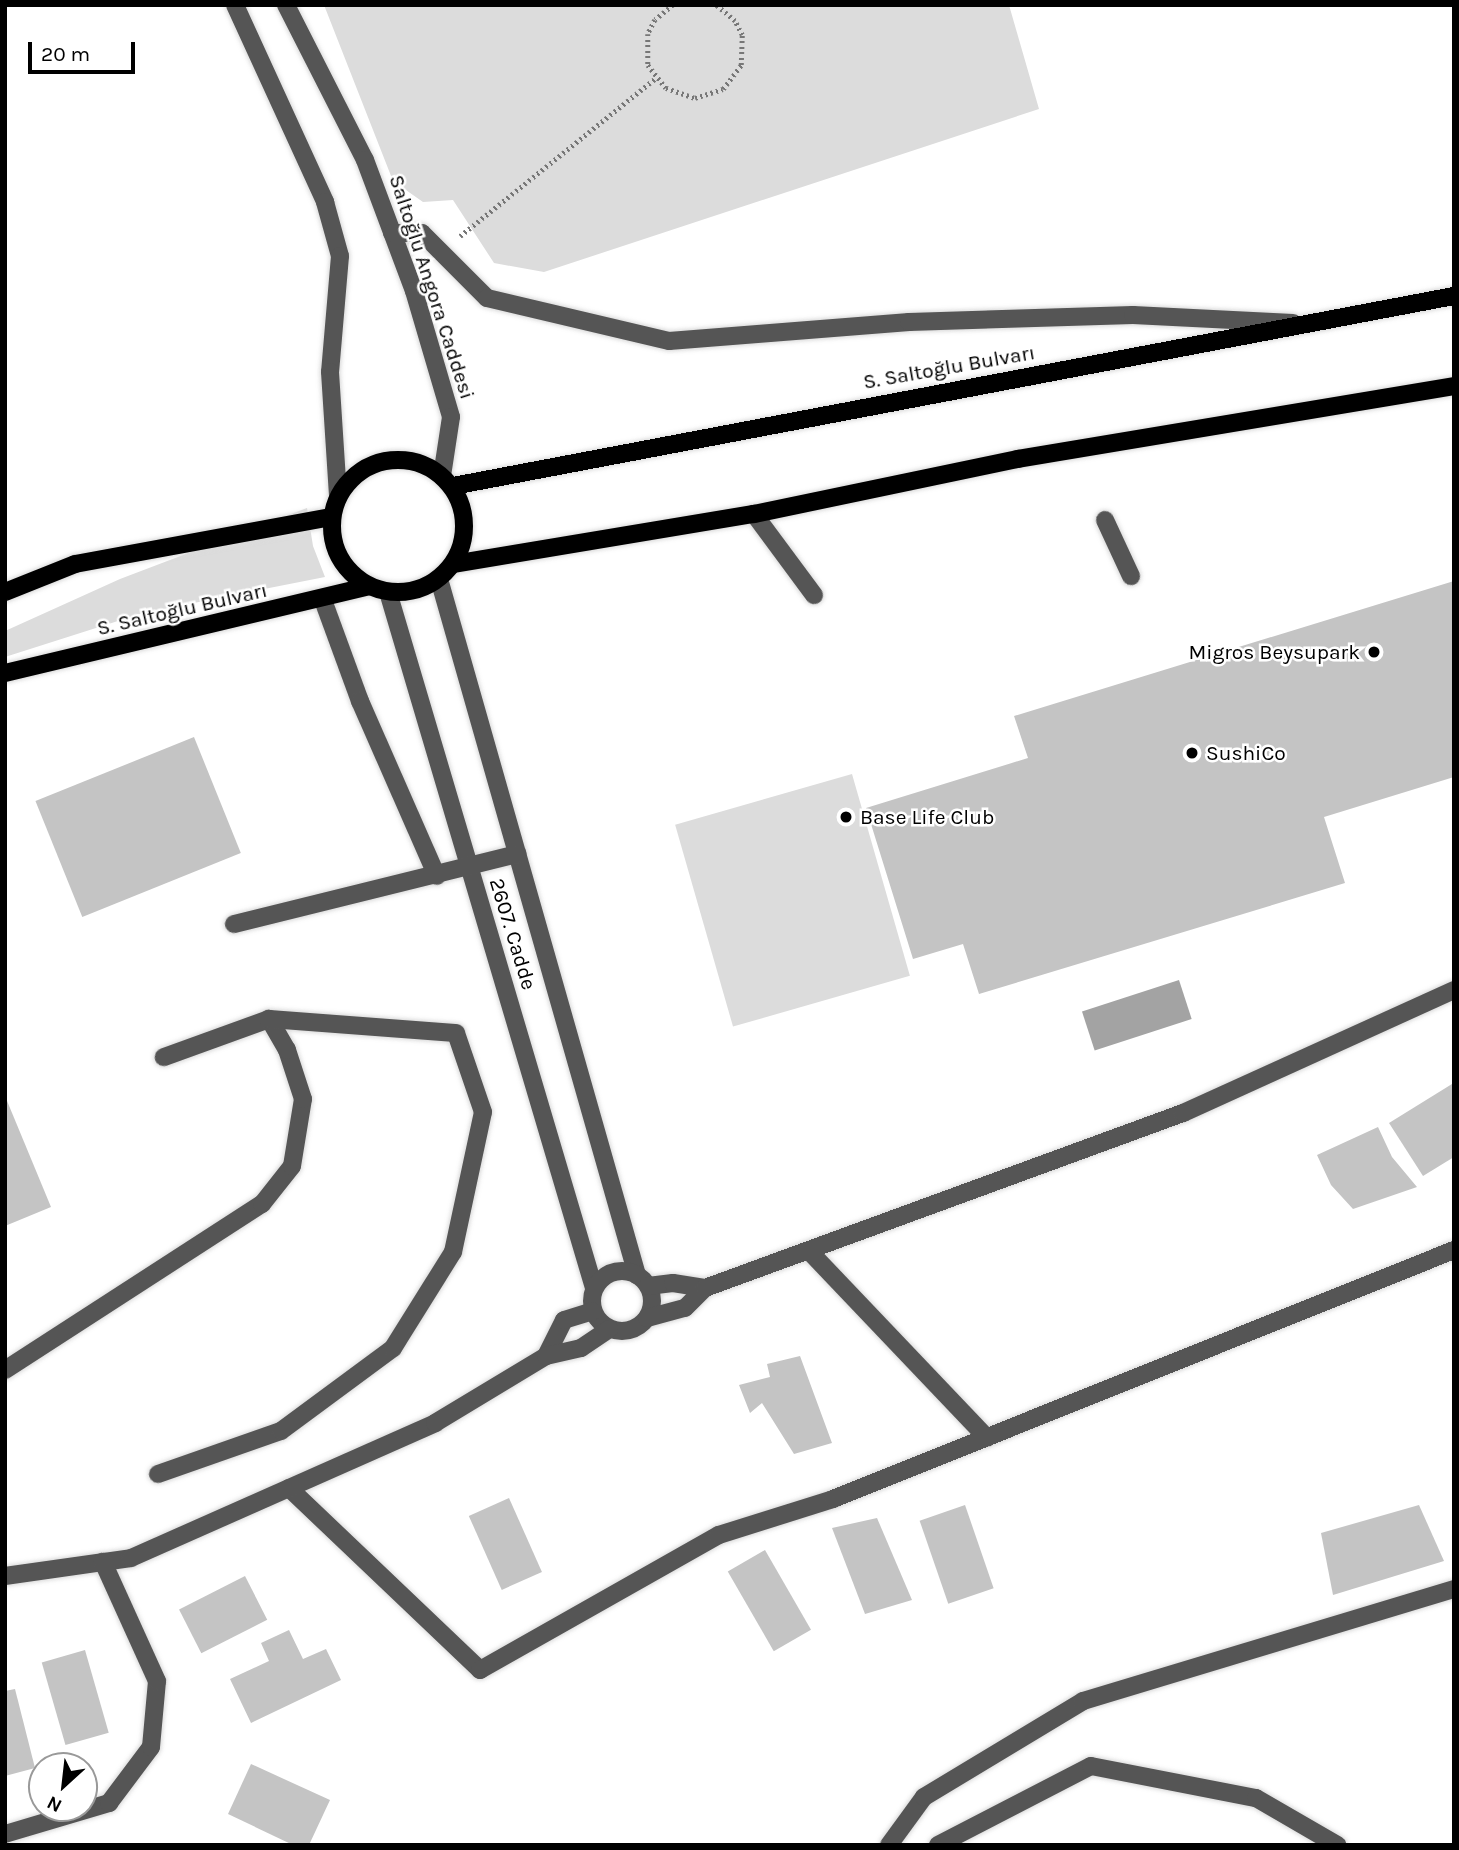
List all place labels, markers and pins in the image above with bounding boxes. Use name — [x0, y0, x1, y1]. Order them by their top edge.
place label: Migros Beysupark — [1188, 639, 1360, 665]
marker: Migros Beysupark — [1366, 644, 1382, 660]
place label: SushiCo — [1206, 740, 1286, 766]
marker: SushiCo — [1184, 745, 1200, 761]
place label: Base Life Club — [860, 804, 994, 830]
marker: Base Life Club — [838, 809, 854, 825]

